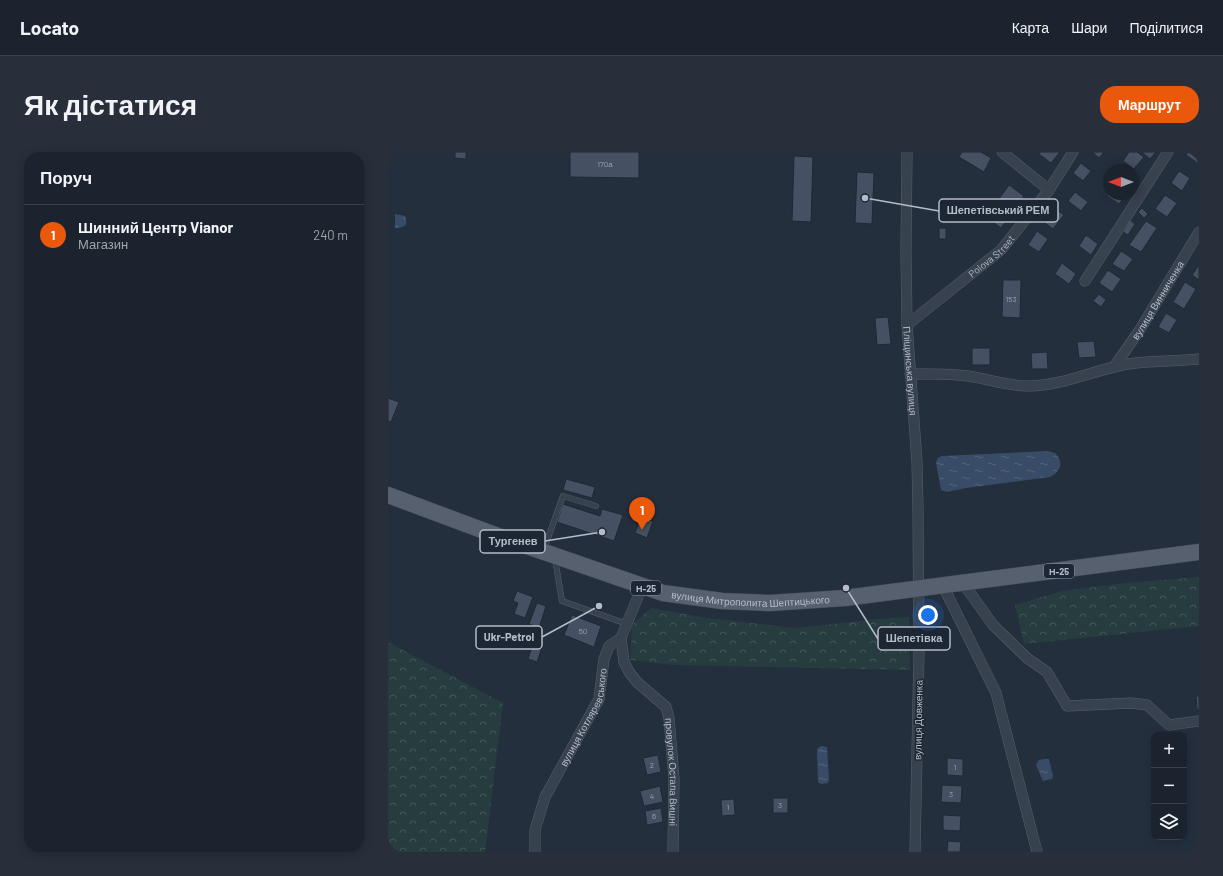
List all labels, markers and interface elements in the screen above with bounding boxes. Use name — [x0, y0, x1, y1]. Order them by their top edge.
text: Locato — [20, 16, 79, 39]
text: Карта — [1012, 19, 1049, 36]
text: Шари — [1071, 19, 1107, 36]
text: Поділитися — [1129, 19, 1203, 36]
button: Маршрут — [1100, 86, 1199, 123]
text: Як дістатися — [24, 87, 197, 121]
house number: 170а — [597, 159, 613, 169]
north arrow — [1103, 164, 1139, 200]
text: Поруч — [40, 167, 92, 187]
callout: Шепетівський РЕМ — [939, 199, 1058, 222]
text: Шепетівський РЕМ — [947, 203, 1049, 216]
text: Шинний Центр Vianor — [78, 218, 233, 236]
text: 1 — [51, 227, 55, 243]
text: 240 m — [313, 227, 348, 243]
street label: Polova Street — [966, 232, 1017, 280]
text: Магазин — [78, 236, 128, 252]
street label: вулиця Винниченка — [1129, 258, 1186, 342]
house number: 153 — [1005, 294, 1017, 304]
street label: Пліщинська вулиця — [901, 326, 920, 416]
pin: 1 — [629, 497, 655, 530]
callout: Тургенев — [480, 530, 545, 553]
text: Тургенев — [488, 534, 538, 547]
road number: Н-25 — [1044, 564, 1074, 578]
road number: Н-25 — [631, 581, 661, 595]
street label: вулиця Митрополита Шептицького — [671, 588, 831, 609]
your location — [918, 605, 938, 625]
callout: Ukr-Petrol — [476, 626, 542, 649]
house number: 50 — [579, 626, 587, 636]
callout: Шепетівка — [878, 627, 950, 650]
text: Ukr-Petrol — [484, 630, 535, 643]
text: Шепетівка — [886, 631, 943, 644]
street label: вулиця Котляревського — [557, 667, 609, 768]
street label: вулиця Довженка — [911, 679, 925, 760]
street label: провулок Остапа Вишні — [663, 718, 680, 826]
map controls — [1151, 732, 1187, 840]
button: + — [1151, 732, 1187, 768]
house number: 2 — [650, 760, 654, 770]
house number: 1 — [954, 762, 957, 772]
button: − — [1151, 768, 1187, 804]
house number: 3 — [949, 789, 953, 799]
house number: 4 — [650, 791, 654, 801]
house number: 3 — [778, 800, 782, 810]
house number: 1 — [727, 802, 730, 812]
button: layers — [1151, 804, 1187, 840]
house number: 6 — [652, 811, 656, 821]

